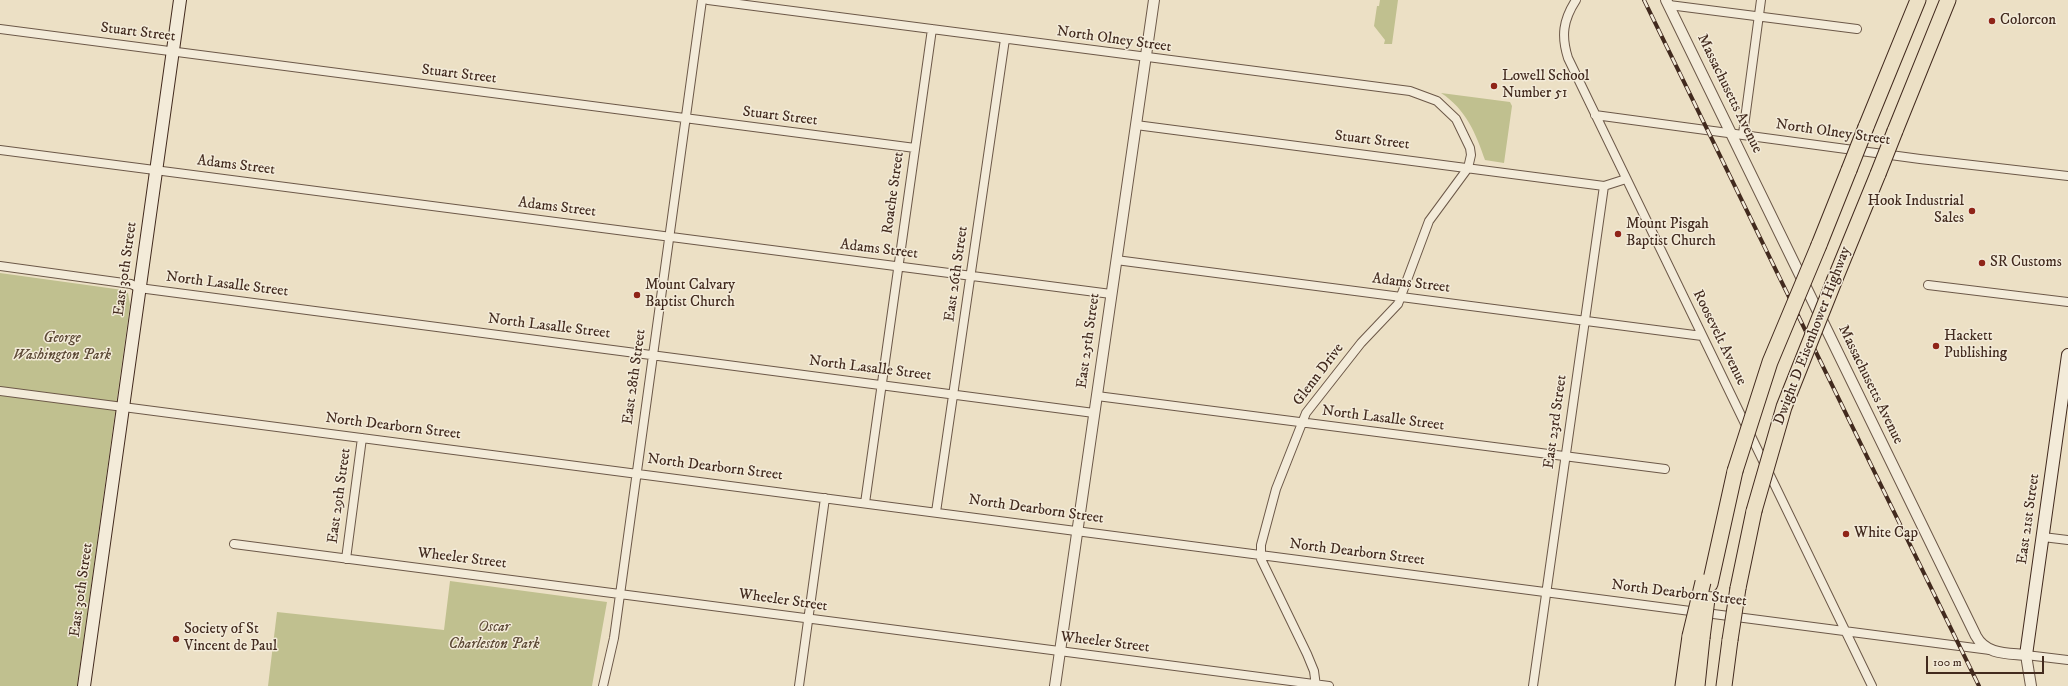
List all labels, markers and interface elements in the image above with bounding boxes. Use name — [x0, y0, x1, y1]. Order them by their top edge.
place label: Colorcon — [2000, 12, 2056, 30]
marker: Colorcon — [1987, 16, 1997, 26]
street label: Stuart Street — [100, 19, 176, 47]
street label: North Olney Street — [1056, 23, 1172, 57]
street label: Massachusetts Avenue — [1692, 32, 1766, 156]
street label: Stuart Street — [421, 61, 497, 89]
place label: Lowell School Number 51 — [1502, 68, 1589, 103]
marker: Lowell School Number 51 — [1489, 81, 1499, 91]
street label: Stuart Street — [742, 103, 818, 131]
street label: North Olney Street — [1775, 116, 1891, 150]
street label: Stuart Street — [1334, 127, 1410, 155]
street label: Roache Street — [879, 151, 909, 235]
street label: Adams Street — [196, 152, 276, 180]
place label: Hook Industrial Sales — [1868, 193, 1964, 228]
street label: Adams Street — [517, 194, 597, 222]
marker: Hook Industrial Sales — [1967, 206, 1977, 216]
place label: Mount Pisgah Baptist Church — [1626, 216, 1716, 251]
street label: East 30th Street — [110, 221, 142, 317]
street label: East 26th Street — [941, 225, 973, 323]
marker: Mount Pisgah Baptist Church — [1613, 229, 1623, 239]
street label: Adams Street — [839, 236, 919, 264]
street label: Dwight D Eisenhower Highway — [1771, 244, 1855, 428]
place label: SR Customs — [1990, 254, 2062, 272]
marker: SR Customs — [1977, 258, 1987, 268]
street label: North Lasalle Street — [165, 269, 289, 301]
street label: Adams Street — [1371, 270, 1451, 298]
place label: Mount Calvary Baptist Church — [645, 277, 735, 312]
street label: Roosevelt Avenue — [1688, 287, 1750, 389]
marker: Mount Calvary Baptist Church — [632, 290, 642, 300]
street label: East 25th Street — [1073, 292, 1105, 390]
street label: North Lasalle Street — [487, 311, 611, 343]
street label: Massachusetts Avenue — [1833, 323, 1907, 447]
street label: East 28th Street — [619, 328, 651, 426]
place label: Hackett Publishing — [1944, 328, 2007, 363]
park label: George Washington Park — [13, 330, 111, 365]
street label: Glenn Drive — [1290, 340, 1348, 410]
marker: Hackett Publishing — [1931, 341, 1941, 351]
street label: North Lasalle Street — [808, 353, 932, 385]
street label: East 23rd Street — [1540, 374, 1572, 470]
street label: North Lasalle Street — [1321, 403, 1445, 435]
street label: North Dearborn Street — [324, 410, 462, 444]
street label: East 29th Street — [324, 447, 356, 545]
street label: North Dearborn Street — [646, 451, 784, 485]
street label: East 21st Street — [2014, 472, 2044, 566]
street label: North Dearborn Street — [967, 492, 1105, 528]
place label: White Cap — [1854, 525, 1918, 543]
marker: White Cap — [1841, 529, 1851, 539]
street label: North Dearborn Street — [1288, 536, 1426, 570]
street label: East 30th Street — [66, 542, 98, 638]
street label: Wheeler Street — [417, 545, 507, 573]
street label: North Dearborn Street — [1610, 577, 1748, 611]
street label: Wheeler Street — [738, 586, 828, 616]
park label: Oscar Charleston Park — [448, 619, 540, 654]
place label: Society of St Vincent de Paul — [184, 621, 277, 656]
street label: Wheeler Street — [1060, 629, 1150, 657]
marker: Society of St Vincent de Paul — [171, 634, 181, 644]
scale bar — [1928, 648, 2046, 674]
text: 100 m — [1933, 655, 1962, 670]

